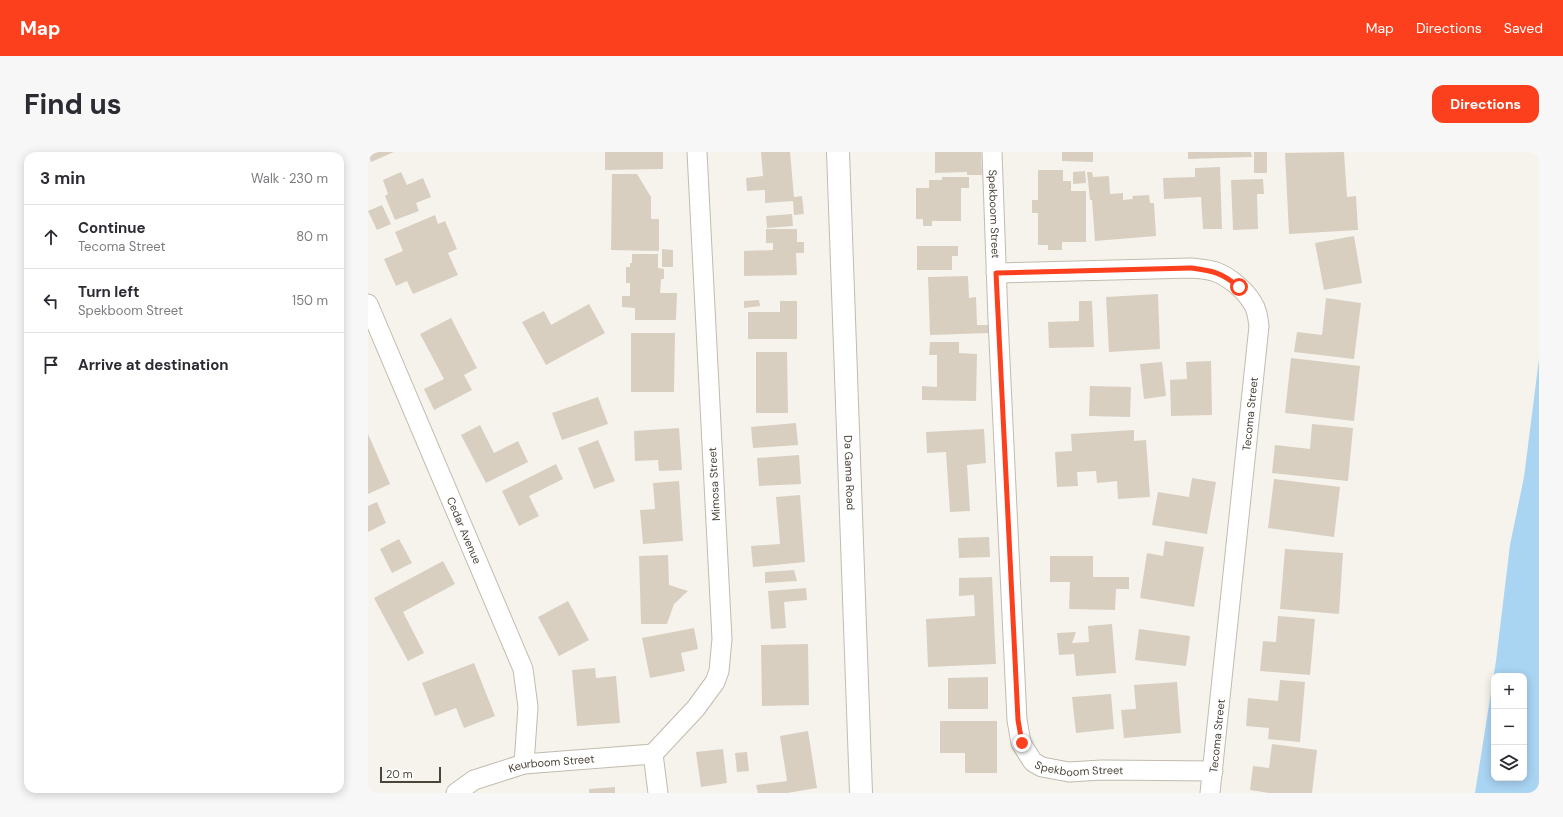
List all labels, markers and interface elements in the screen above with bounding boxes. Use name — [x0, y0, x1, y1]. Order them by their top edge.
text: Map — [20, 16, 60, 41]
text: Map — [1366, 19, 1394, 37]
text: Directions — [1416, 19, 1482, 37]
text: Saved — [1504, 19, 1543, 37]
button: Directions — [1432, 85, 1539, 123]
text: Find us — [24, 86, 122, 123]
text: 3 min — [40, 167, 85, 189]
street label: Spekboom Street — [986, 169, 1003, 259]
text: Walk · 230 m — [251, 170, 328, 187]
text: Continue — [78, 218, 146, 238]
icon: ahead — [40, 226, 62, 248]
text: 80 m — [296, 228, 328, 245]
text: Tecoma Street — [78, 238, 166, 255]
route start — [1230, 278, 1248, 296]
text: Turn left — [78, 282, 139, 302]
icon: left — [40, 290, 62, 312]
text: 150 m — [292, 292, 328, 309]
text: Spekboom Street — [78, 302, 183, 319]
icon: arrive — [40, 354, 62, 376]
text: Arrive at destination — [78, 355, 229, 375]
street label: Tecoma Street — [1239, 376, 1261, 452]
street label: Da Gama Road — [841, 435, 858, 511]
street label: Mimosa Street — [705, 447, 723, 521]
street label: Cedar Avenue — [444, 495, 485, 566]
map controls — [1491, 673, 1527, 781]
button: + — [1491, 673, 1527, 709]
street label: Tecoma Street — [1206, 698, 1228, 774]
button: − — [1491, 709, 1527, 745]
route end — [1013, 734, 1031, 752]
button: layers — [1491, 745, 1527, 781]
street label: Keurboom Street — [507, 752, 595, 776]
street label: Spekboom Street — [1032, 757, 1123, 779]
scale bar — [380, 765, 441, 784]
text: 20 m — [386, 767, 412, 781]

